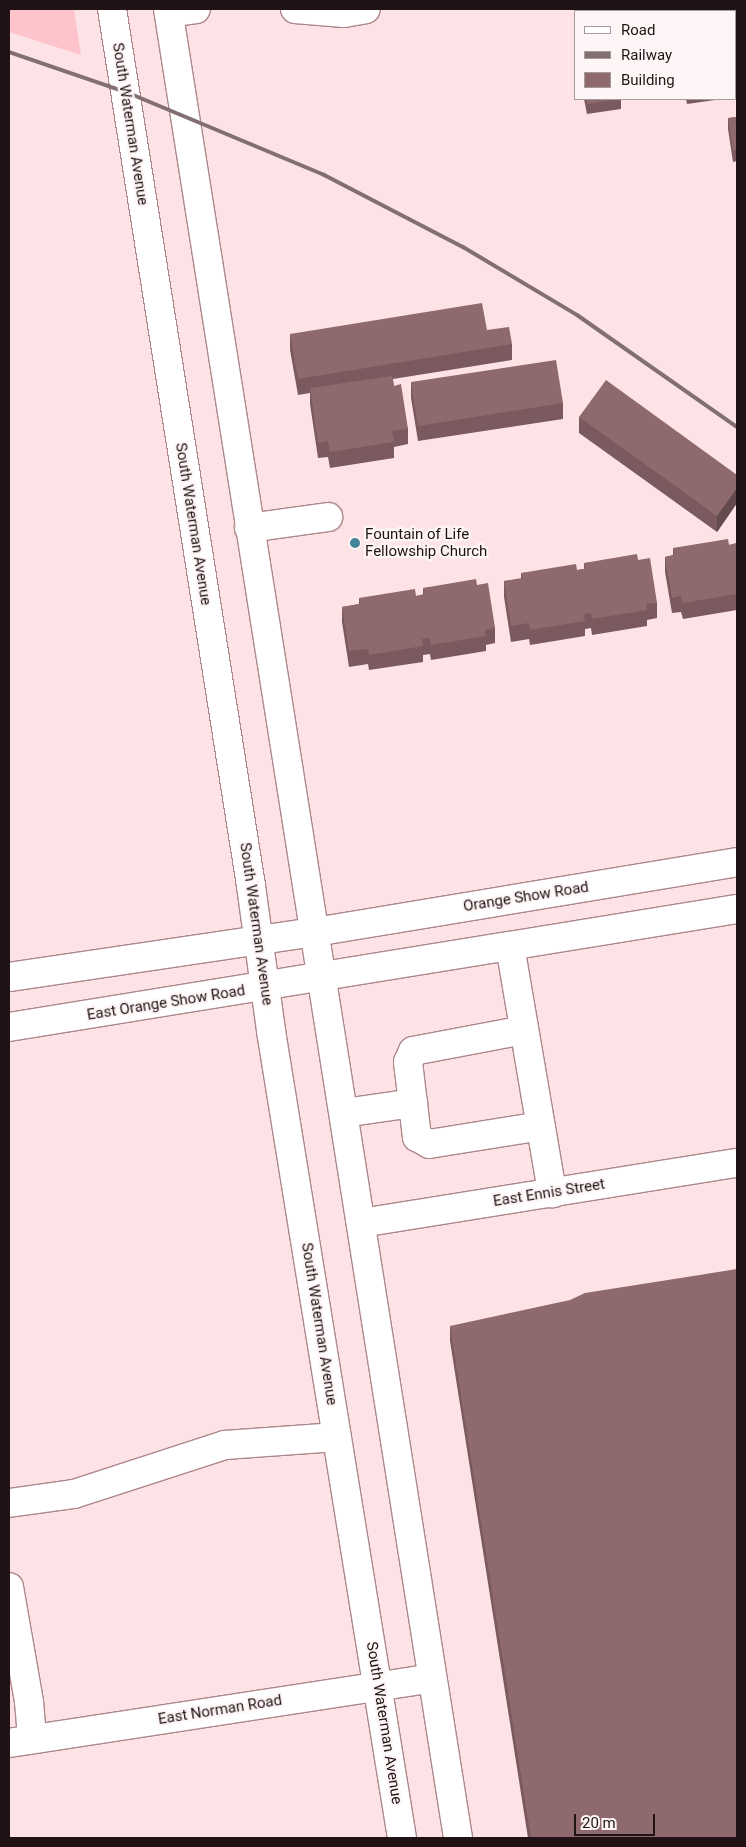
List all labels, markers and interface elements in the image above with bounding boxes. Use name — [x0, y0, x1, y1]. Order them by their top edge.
legend — [574, 10, 736, 100]
text: Road — [621, 21, 655, 39]
street label: South Waterman Avenue — [108, 42, 152, 206]
text: Railway — [621, 46, 672, 64]
text: Building — [621, 71, 675, 89]
street label: South Waterman Avenue — [171, 442, 215, 606]
place label: Fountain of Life Fellowship Church — [365, 525, 487, 560]
marker: Fountain of Life Fellowship Church — [349, 537, 361, 549]
street label: South Waterman Avenue — [236, 841, 276, 1007]
street label: Orange Show Road — [462, 878, 590, 916]
street label: East Orange Show Road — [86, 982, 246, 1024]
street label: East Ennis Street — [492, 1175, 606, 1211]
street label: South Waterman Avenue — [297, 1242, 341, 1406]
street label: South Waterman Avenue — [362, 1641, 406, 1805]
street label: East Norman Road — [157, 1691, 283, 1729]
scale bar — [576, 1804, 657, 1836]
text: 20 m — [582, 1814, 616, 1832]

